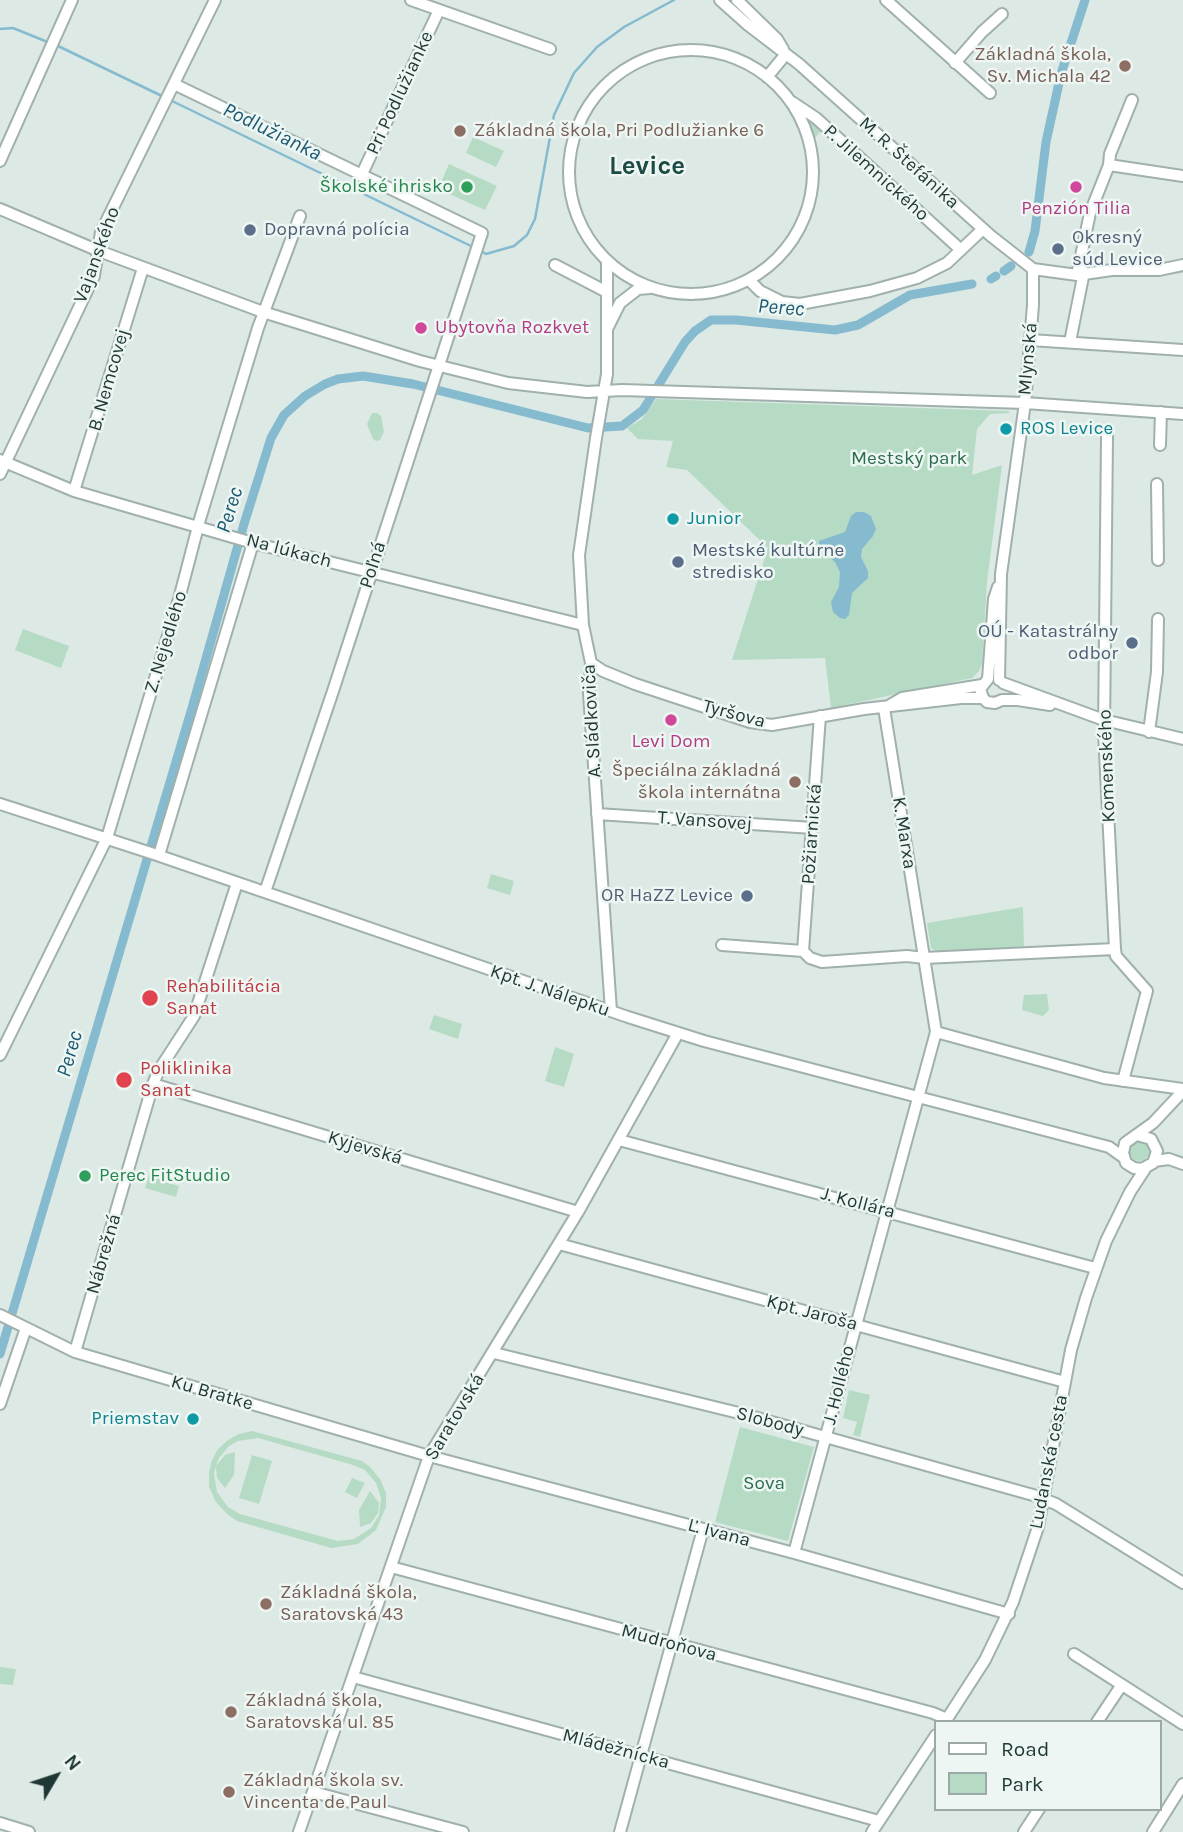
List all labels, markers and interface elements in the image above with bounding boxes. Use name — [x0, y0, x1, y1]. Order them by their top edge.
street label: Pri Podlužianke — [361, 28, 439, 158]
place label: Základná škola, Sv. Michala 42 — [974, 44, 1111, 88]
marker: Základná škola, Sv. Michala 42 — [1117, 58, 1133, 74]
water label: Podlužianka — [219, 97, 325, 167]
street label: M. R. Štefánika — [854, 112, 964, 214]
place label: Základná škola, Pri Podlužianke 6 — [474, 120, 764, 142]
street label: P. Jilemnického — [819, 120, 933, 226]
marker: Základná škola, Pri Podlužianke 6 — [452, 123, 468, 139]
district label: Levice — [609, 151, 685, 183]
place label: Školské ihrisko — [319, 176, 453, 198]
marker: Školské ihrisko — [459, 179, 475, 195]
marker: Penzión Tilia — [1068, 179, 1084, 195]
place label: Penzión Tilia — [1021, 198, 1131, 220]
street label: Vajanského — [69, 204, 125, 306]
place label: Dopravná polícia — [264, 219, 410, 241]
marker: Dopravná polícia — [242, 222, 258, 238]
place label: Okresný súd Levice — [1072, 227, 1163, 271]
marker: Okresný súd Levice — [1050, 241, 1066, 257]
water label: Perec — [757, 294, 805, 322]
place label: Ubytovňa Rozkvet — [435, 317, 589, 339]
marker: Ubytovňa Rozkvet — [413, 320, 429, 336]
street label: Mlynská — [1013, 322, 1043, 396]
street label: B. Nemcovej — [83, 326, 135, 434]
place label: ROS Levice — [1020, 418, 1113, 440]
marker: ROS Levice — [998, 421, 1014, 437]
park label: Mestský park — [851, 448, 967, 470]
water label: Perec — [211, 484, 249, 536]
place label: Junior — [687, 508, 741, 530]
marker: Junior — [665, 511, 681, 527]
street label: Na lúkach — [244, 529, 334, 573]
street label: Poľná — [355, 539, 391, 591]
place label: Mestské kultúrne stredisko — [692, 540, 844, 584]
marker: Mestské kultúrne stredisko — [670, 554, 686, 570]
street label: Z. Nejedlého — [140, 588, 192, 696]
place label: OÚ - Katastrálny odbor — [978, 621, 1118, 665]
marker: OÚ - Katastrálny odbor — [1124, 635, 1140, 651]
street label: A. Sládkoviča — [578, 664, 606, 778]
street label: Tyršova — [700, 695, 768, 733]
street label: Komenského — [1094, 709, 1120, 823]
marker: Levi Dom — [663, 712, 679, 728]
place label: Levi Dom — [631, 731, 711, 753]
place label: Špeciálna základná škola internátna — [612, 760, 781, 804]
marker: Špeciálna základná škola internátna — [787, 774, 803, 790]
street label: Požiarnická — [797, 783, 827, 885]
street label: K. Marxa — [887, 795, 921, 871]
street label: T. Vansovej — [657, 806, 753, 836]
place label: OR HaZZ Levice — [601, 885, 733, 907]
marker: OR HaZZ Levice — [739, 888, 755, 904]
street label: Kpt. J. Nálepku — [487, 960, 613, 1022]
place label: Rehabilitácia Sanat — [166, 976, 281, 1020]
marker: Rehabilitácia Sanat — [140, 988, 160, 1008]
water label: Perec — [51, 1028, 89, 1080]
place label: Poliklinika Sanat — [140, 1058, 232, 1102]
marker: Poliklinika Sanat — [114, 1070, 134, 1090]
street label: Kyjevská — [325, 1126, 405, 1170]
place label: Perec FitStudio — [99, 1165, 230, 1187]
marker: Perec FitStudio — [77, 1168, 93, 1184]
street label: J. Kollára — [818, 1182, 898, 1224]
street label: Nábrežná — [82, 1211, 126, 1297]
street label: Kpt. Jaroša — [764, 1290, 860, 1336]
street label: J. Hollého — [818, 1343, 860, 1427]
street label: Saratovská — [420, 1369, 490, 1465]
street label: Ku Bratke — [168, 1370, 256, 1416]
street label: Ludanská cesta — [1025, 1393, 1073, 1531]
street label: Slobody — [734, 1402, 806, 1442]
place label: Priemstav — [91, 1408, 179, 1430]
marker: Priemstav — [185, 1411, 201, 1427]
park label: Sova — [743, 1473, 785, 1495]
street label: Ľ. Ivana — [685, 1514, 753, 1552]
place label: Základná škola, Saratovská 43 — [280, 1582, 417, 1626]
marker: Základná škola, Saratovská 43 — [258, 1596, 274, 1612]
street label: Mudroňova — [619, 1619, 719, 1667]
place label: Základná škola, Saratovská ul. 85 — [245, 1690, 394, 1734]
marker: Základná škola, Saratovská ul. 85 — [223, 1704, 239, 1720]
legend — [934, 1720, 1162, 1811]
street label: Mládežnícka — [560, 1724, 672, 1774]
text: Road — [1001, 1737, 1049, 1761]
north arrow — [21, 1741, 91, 1811]
text: N — [59, 1751, 85, 1775]
place label: Základná škola sv. Vincenta de Paul — [243, 1770, 403, 1814]
text: Park — [1001, 1772, 1044, 1796]
marker: Základná škola sv. Vincenta de Paul — [221, 1784, 237, 1800]

